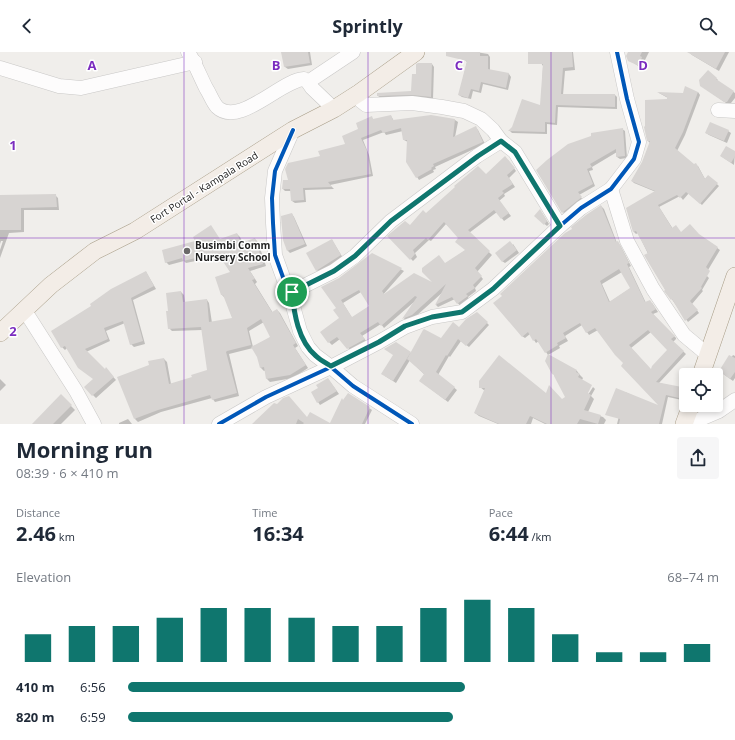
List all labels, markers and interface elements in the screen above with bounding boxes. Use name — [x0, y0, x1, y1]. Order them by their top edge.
text: Sprintly — [332, 14, 403, 38]
icon: back — [16, 15, 38, 37]
icon: search — [697, 15, 719, 37]
text: A — [88, 56, 97, 74]
text: B — [272, 56, 281, 74]
text: C — [455, 56, 463, 74]
text: D — [638, 56, 648, 74]
text: 1 — [9, 136, 17, 154]
street label: Fort Portal - Kampala Road — [147, 148, 261, 226]
place label: Busimbi Comm Nursery School — [195, 238, 271, 264]
marker: Busimbi Comm Nursery School — [182, 246, 192, 256]
pin — [275, 275, 309, 309]
icon: arrive — [281, 281, 303, 303]
text: 2 — [9, 322, 17, 340]
map controls — [679, 368, 723, 412]
button: locate — [679, 368, 723, 412]
text: Morning run — [16, 434, 153, 464]
button: share — [677, 437, 719, 479]
text: 08:39 · 6 × 410 m — [16, 464, 119, 482]
text: Distance — [16, 505, 60, 520]
text: Time — [252, 505, 278, 520]
text: Pace — [489, 505, 513, 520]
text: 2.46 — [16, 520, 56, 547]
text: 16:34 — [252, 520, 304, 547]
text: 6:44 — [489, 520, 529, 547]
text: km — [56, 529, 75, 544]
text: /km — [529, 529, 552, 544]
text: Elevation — [16, 568, 71, 586]
text: 68–74 m — [667, 568, 719, 586]
text: 410 m — [16, 678, 54, 696]
text: 6:56 — [80, 678, 106, 696]
text: 820 m — [16, 708, 54, 726]
text: 6:59 — [80, 708, 106, 726]

